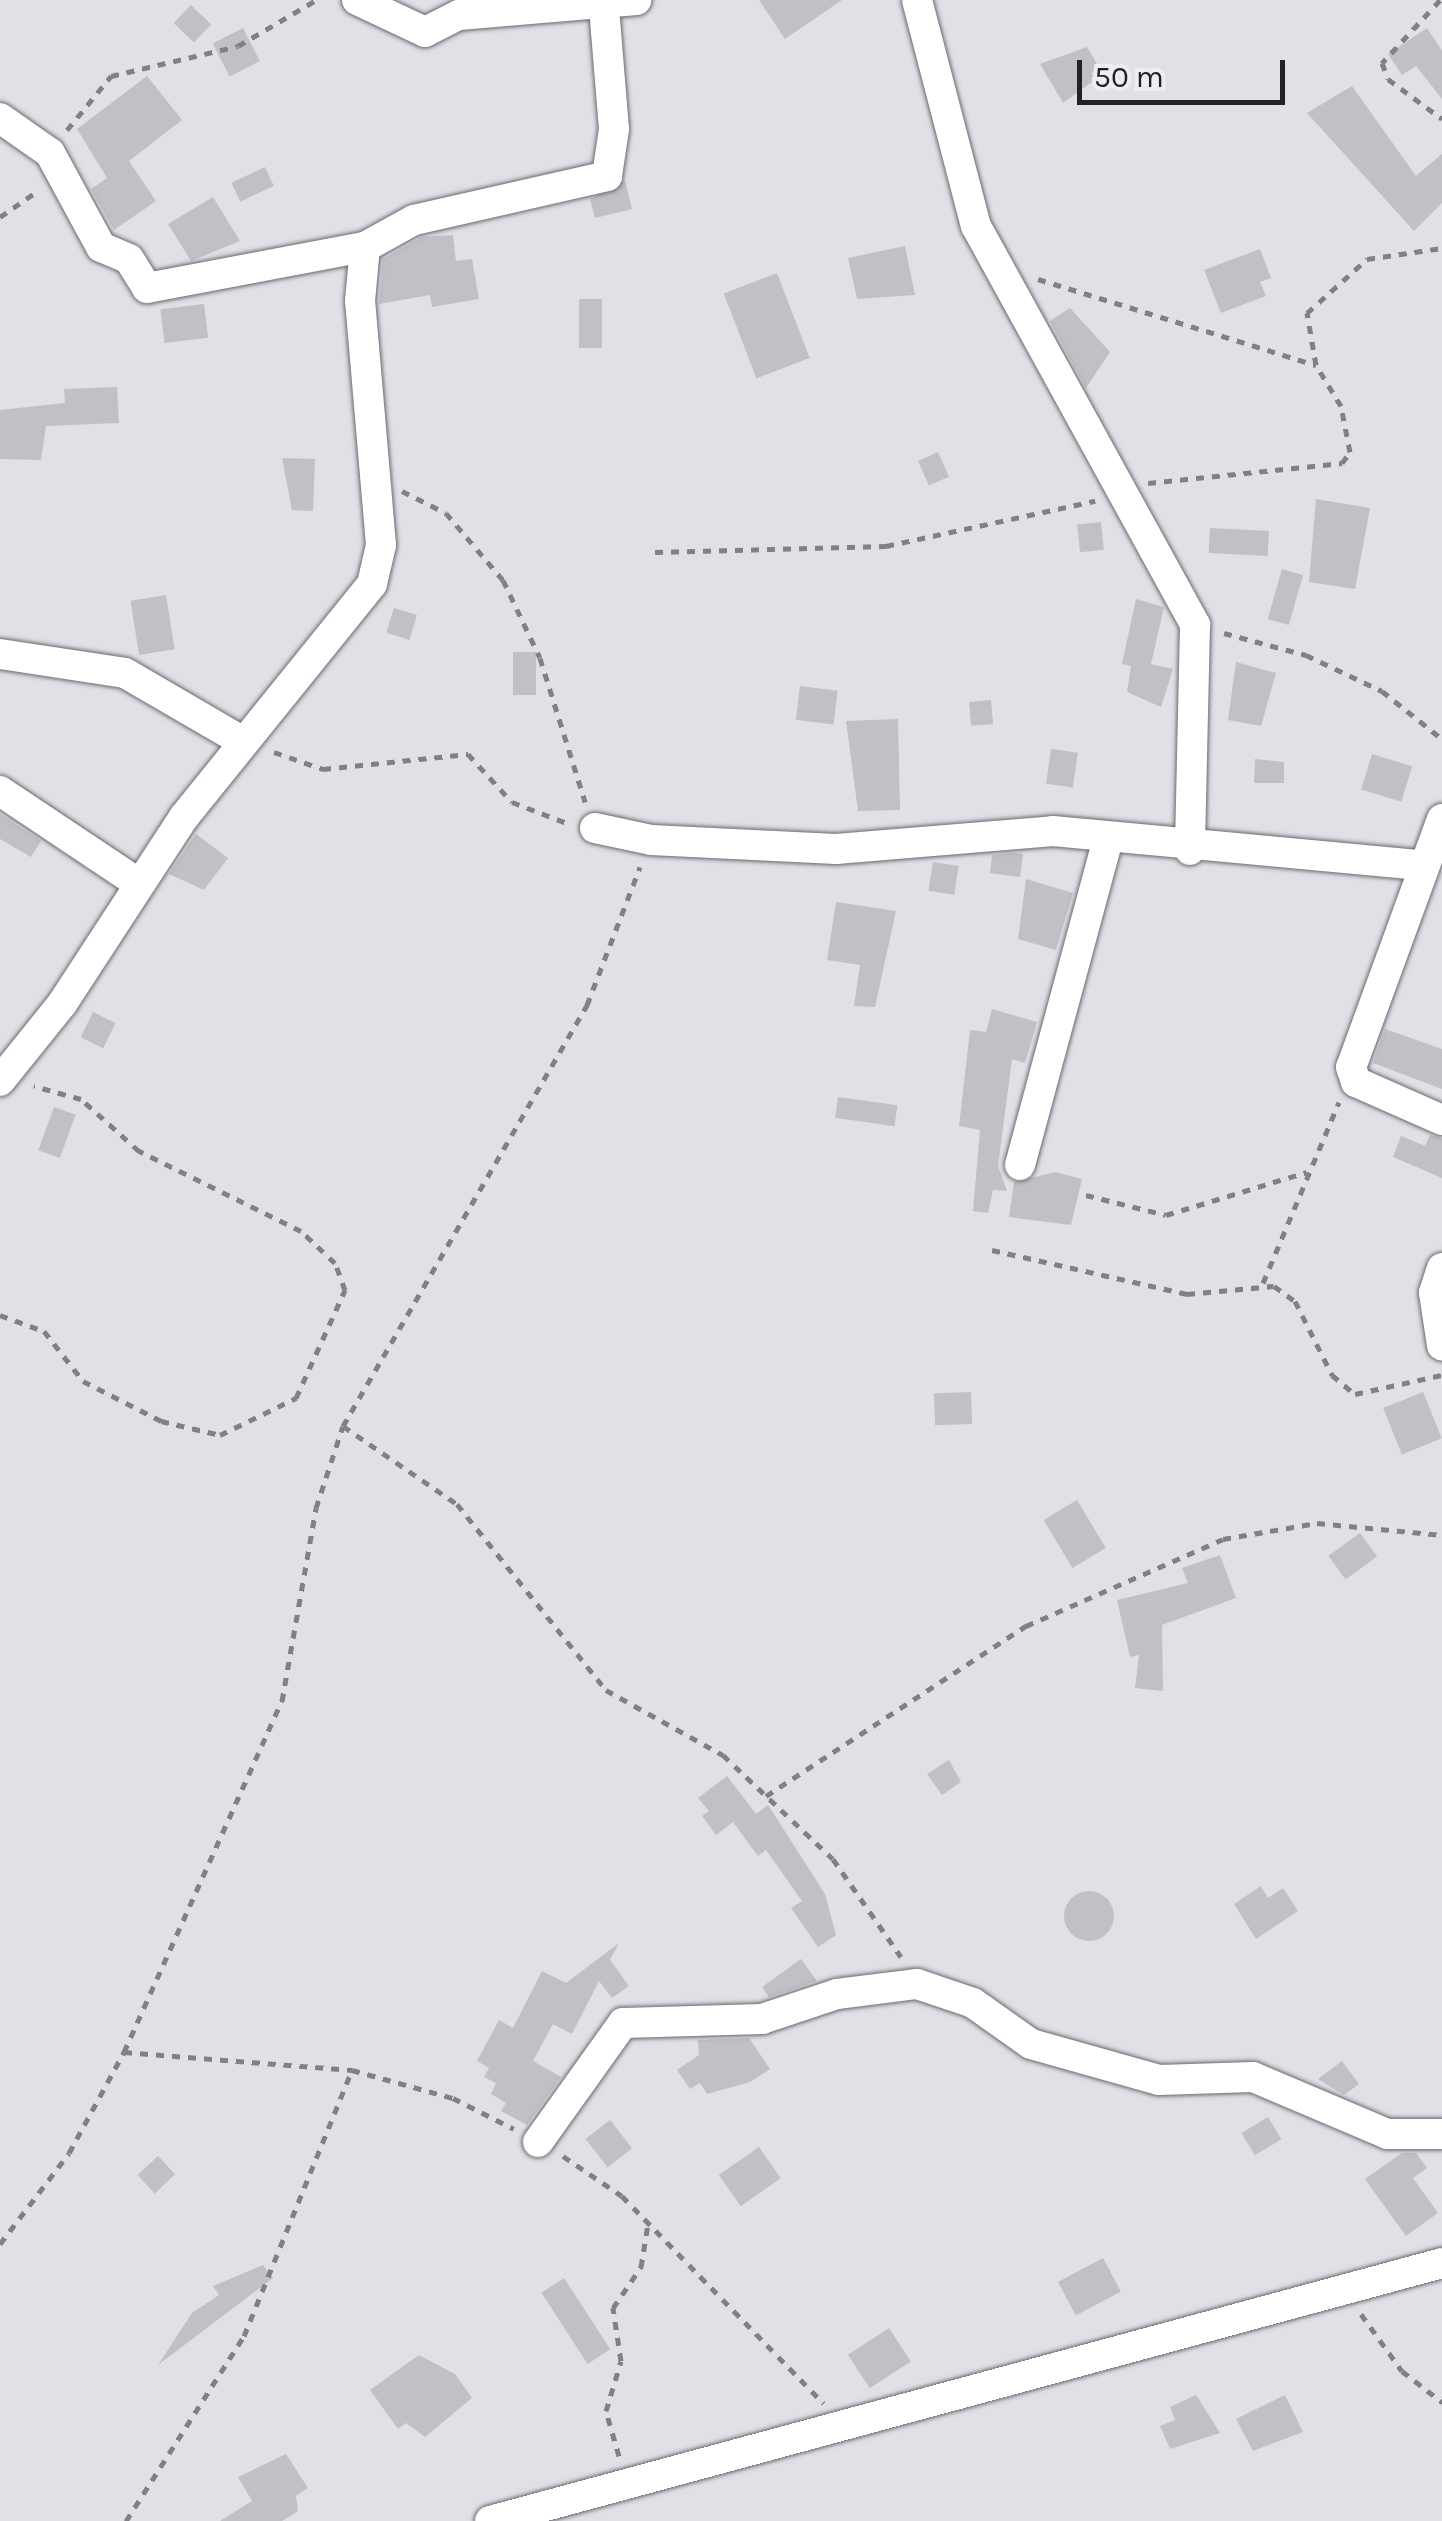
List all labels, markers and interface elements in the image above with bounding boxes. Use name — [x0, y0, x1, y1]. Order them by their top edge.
scale bar — [1082, 40, 1290, 102]
text: 50 m — [1094, 59, 1164, 95]

